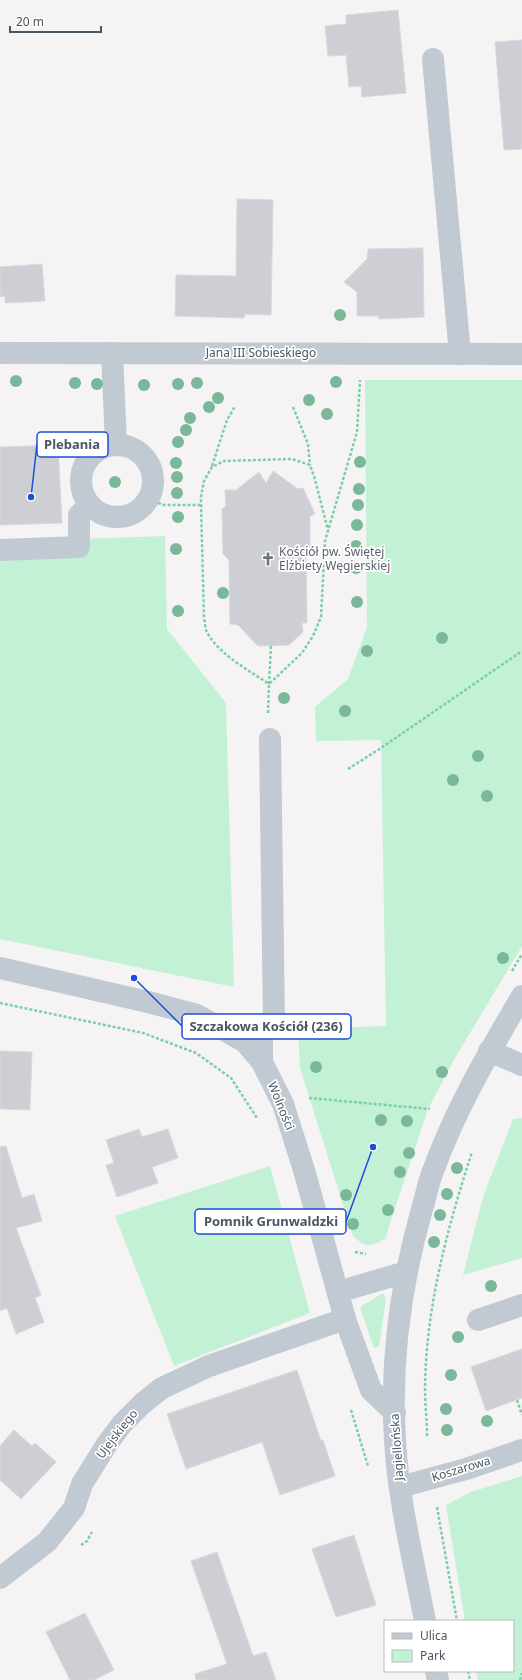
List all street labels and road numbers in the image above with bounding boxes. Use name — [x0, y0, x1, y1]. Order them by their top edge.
street label: Jana III Sobieskiego — [205, 344, 316, 361]
street label: Wolności — [264, 1079, 299, 1132]
street label: Ujejskiego — [92, 1405, 141, 1462]
street label: Jagiellońska — [386, 1413, 407, 1482]
street label: Koszarowa — [429, 1452, 492, 1486]

